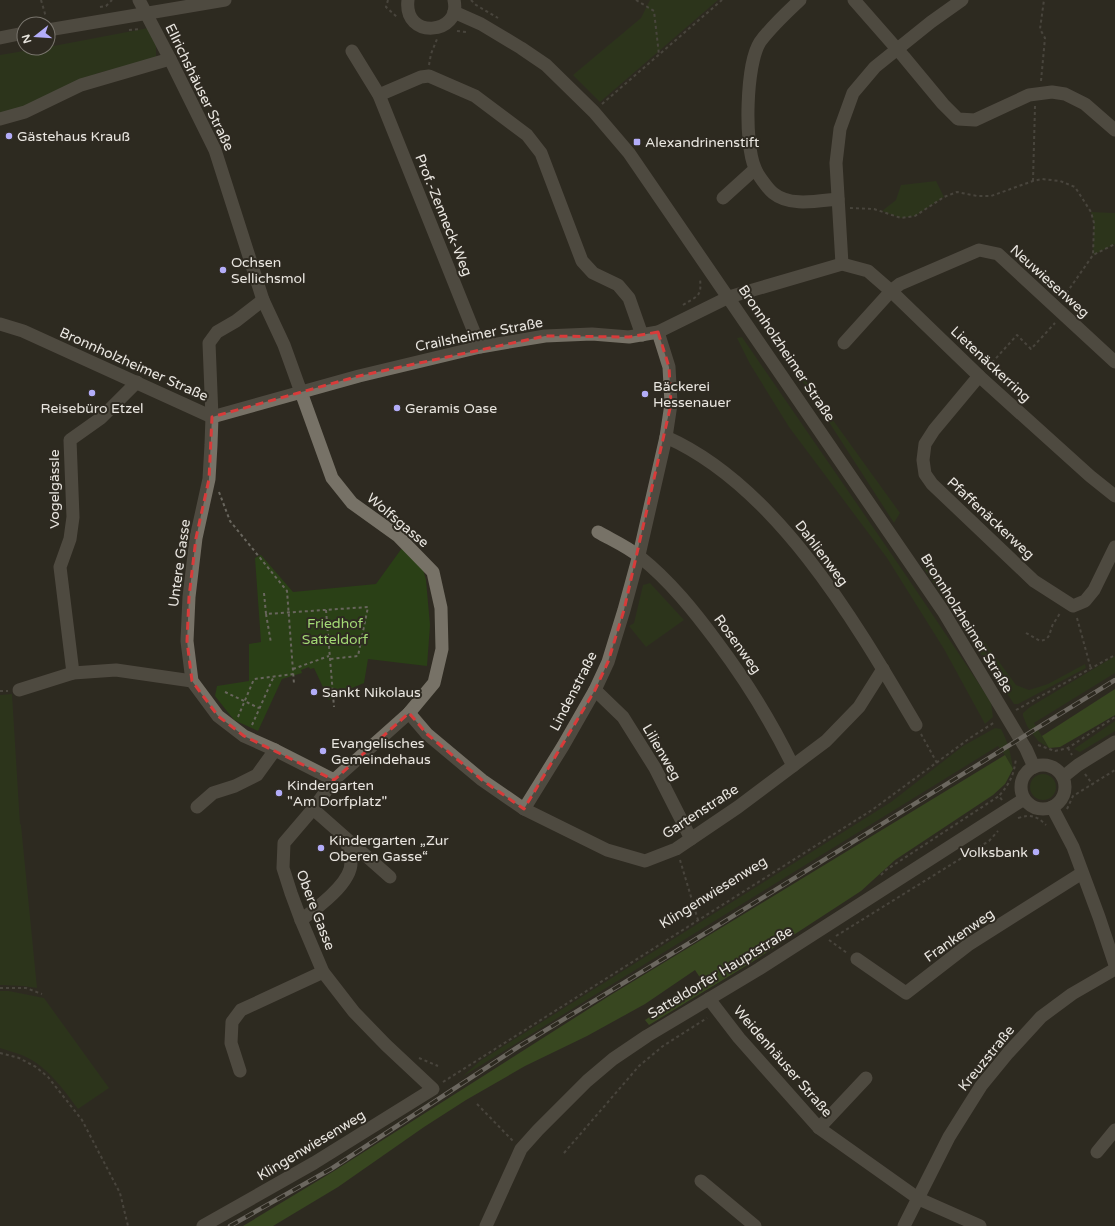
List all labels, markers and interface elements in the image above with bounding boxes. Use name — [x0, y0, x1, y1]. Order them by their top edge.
north arrow — [16, 16, 56, 56]
street label: Ellrichshäuser Straße — [161, 21, 238, 154]
text: N — [19, 33, 34, 45]
place label: Gästehaus Krauß — [17, 128, 130, 145]
marker: Gästehaus Krauß — [4, 131, 14, 141]
place label: Alexandrinenstift — [645, 134, 760, 151]
marker: Alexandrinenstift — [632, 137, 642, 147]
street label: Prof.-Zenneck-Weg — [411, 152, 476, 279]
street label: Neuwiesenweg — [1007, 241, 1093, 321]
place label: Ochsen Sellichsmol — [231, 254, 306, 287]
marker: Ochsen Sellichsmol — [218, 265, 228, 275]
street label: Bronnholzheimer Straße — [735, 282, 839, 425]
street label: Crailsheimer Straße — [414, 314, 544, 355]
street label: Lietenäckerring — [947, 323, 1034, 406]
street label: Bronnholzheimer Straße — [57, 324, 211, 405]
place label: Bäckerei Hessenauer — [653, 378, 731, 411]
marker: Reisebüro Etzel — [87, 388, 97, 398]
marker: Bäckerei Hessenauer — [640, 389, 650, 399]
place label: Reisebüro Etzel — [40, 400, 144, 417]
place label: Geramis Oase — [405, 400, 497, 417]
marker: Geramis Oase — [392, 403, 402, 413]
street label: Vogelgässle — [46, 449, 63, 529]
street label: Pfaffenäckerweg — [944, 474, 1038, 563]
street label: Wolfsgasse — [363, 490, 432, 551]
street label: Dahlienweg — [791, 517, 852, 589]
street label: Untere Gasse — [165, 518, 194, 608]
street label: Bronnholzheimer Straße — [917, 551, 1016, 696]
street label: Rosenweg — [710, 611, 765, 677]
park label: Friedhof Satteldorf — [302, 615, 369, 648]
street label: Lindenstraße — [546, 649, 601, 734]
place label: Sankt Nikolaus — [322, 684, 421, 701]
marker: Sankt Nikolaus — [309, 687, 319, 697]
street label: Lilienweg — [639, 721, 685, 784]
place label: Evangelisches Gemeindehaus — [331, 735, 431, 768]
marker: Evangelisches Gemeindehaus — [318, 746, 328, 756]
place label: Kindergarten "Am Dorfplatz" — [287, 777, 387, 810]
street label: Gartenstraße — [659, 781, 742, 842]
marker: Kindergarten "Am Dorfplatz" — [274, 788, 284, 798]
place label: Kindergarten „Zur Oberen Gasse“ — [329, 832, 449, 865]
marker: Kindergarten „Zur Oberen Gasse“ — [316, 843, 326, 853]
place label: Volksbank — [960, 844, 1028, 861]
marker: Volksbank — [1031, 847, 1041, 857]
street label: Klingenwiesenweg — [656, 853, 770, 932]
street label: Obere Gasse — [292, 868, 339, 953]
street label: Frankenweg — [921, 905, 998, 966]
street label: Satteldorfer Hauptstraße — [645, 922, 796, 1022]
street label: Weidenhäuser Straße — [730, 1002, 836, 1121]
street label: Kreuzstraße — [955, 1022, 1018, 1095]
street label: Klingenwiesenweg — [254, 1106, 368, 1184]

